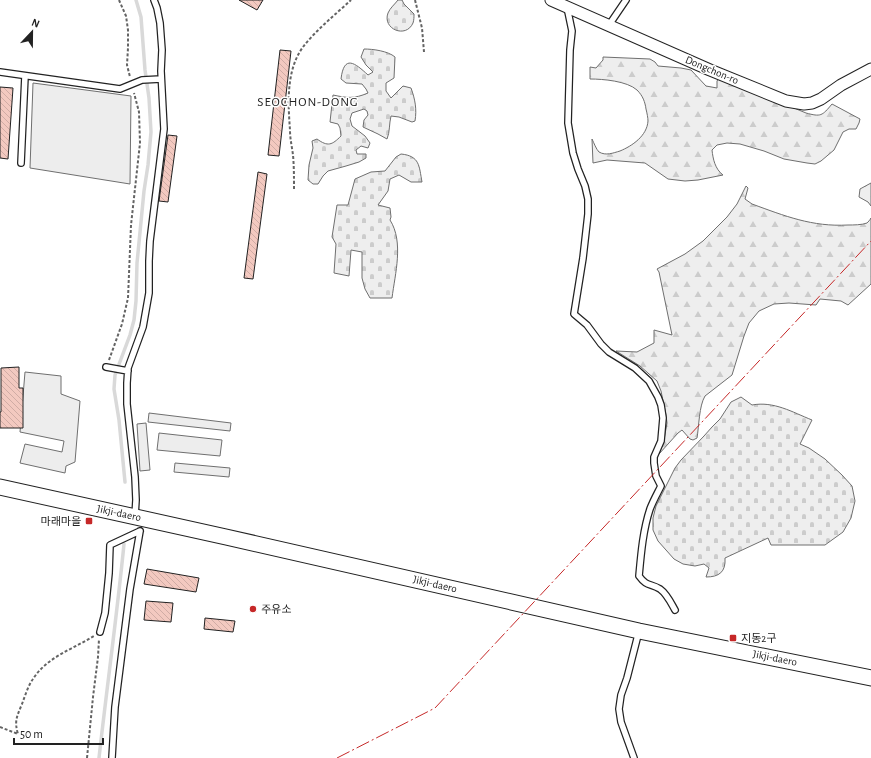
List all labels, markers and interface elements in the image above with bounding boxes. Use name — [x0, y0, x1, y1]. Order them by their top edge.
north arrow — [12, 12, 52, 52]
text: N — [30, 17, 41, 30]
street label: Dongchon-ro — [684, 54, 740, 86]
district label: SEOCHON-DONG — [257, 96, 359, 109]
street label: Jikji-daero — [96, 503, 142, 523]
place label: 마래마을 — [41, 516, 81, 527]
marker: 마래마을 — [84, 516, 94, 526]
street label: Jikji-daero — [412, 574, 458, 594]
marker: 주유소 — [248, 604, 258, 614]
place label: 주유소 — [261, 604, 291, 615]
marker: 지동2구 — [728, 633, 738, 643]
place label: 지동2구 — [741, 633, 776, 644]
street label: Jikji-daero — [752, 648, 798, 668]
scale bar — [14, 720, 103, 746]
text: 50 m — [20, 728, 43, 740]

